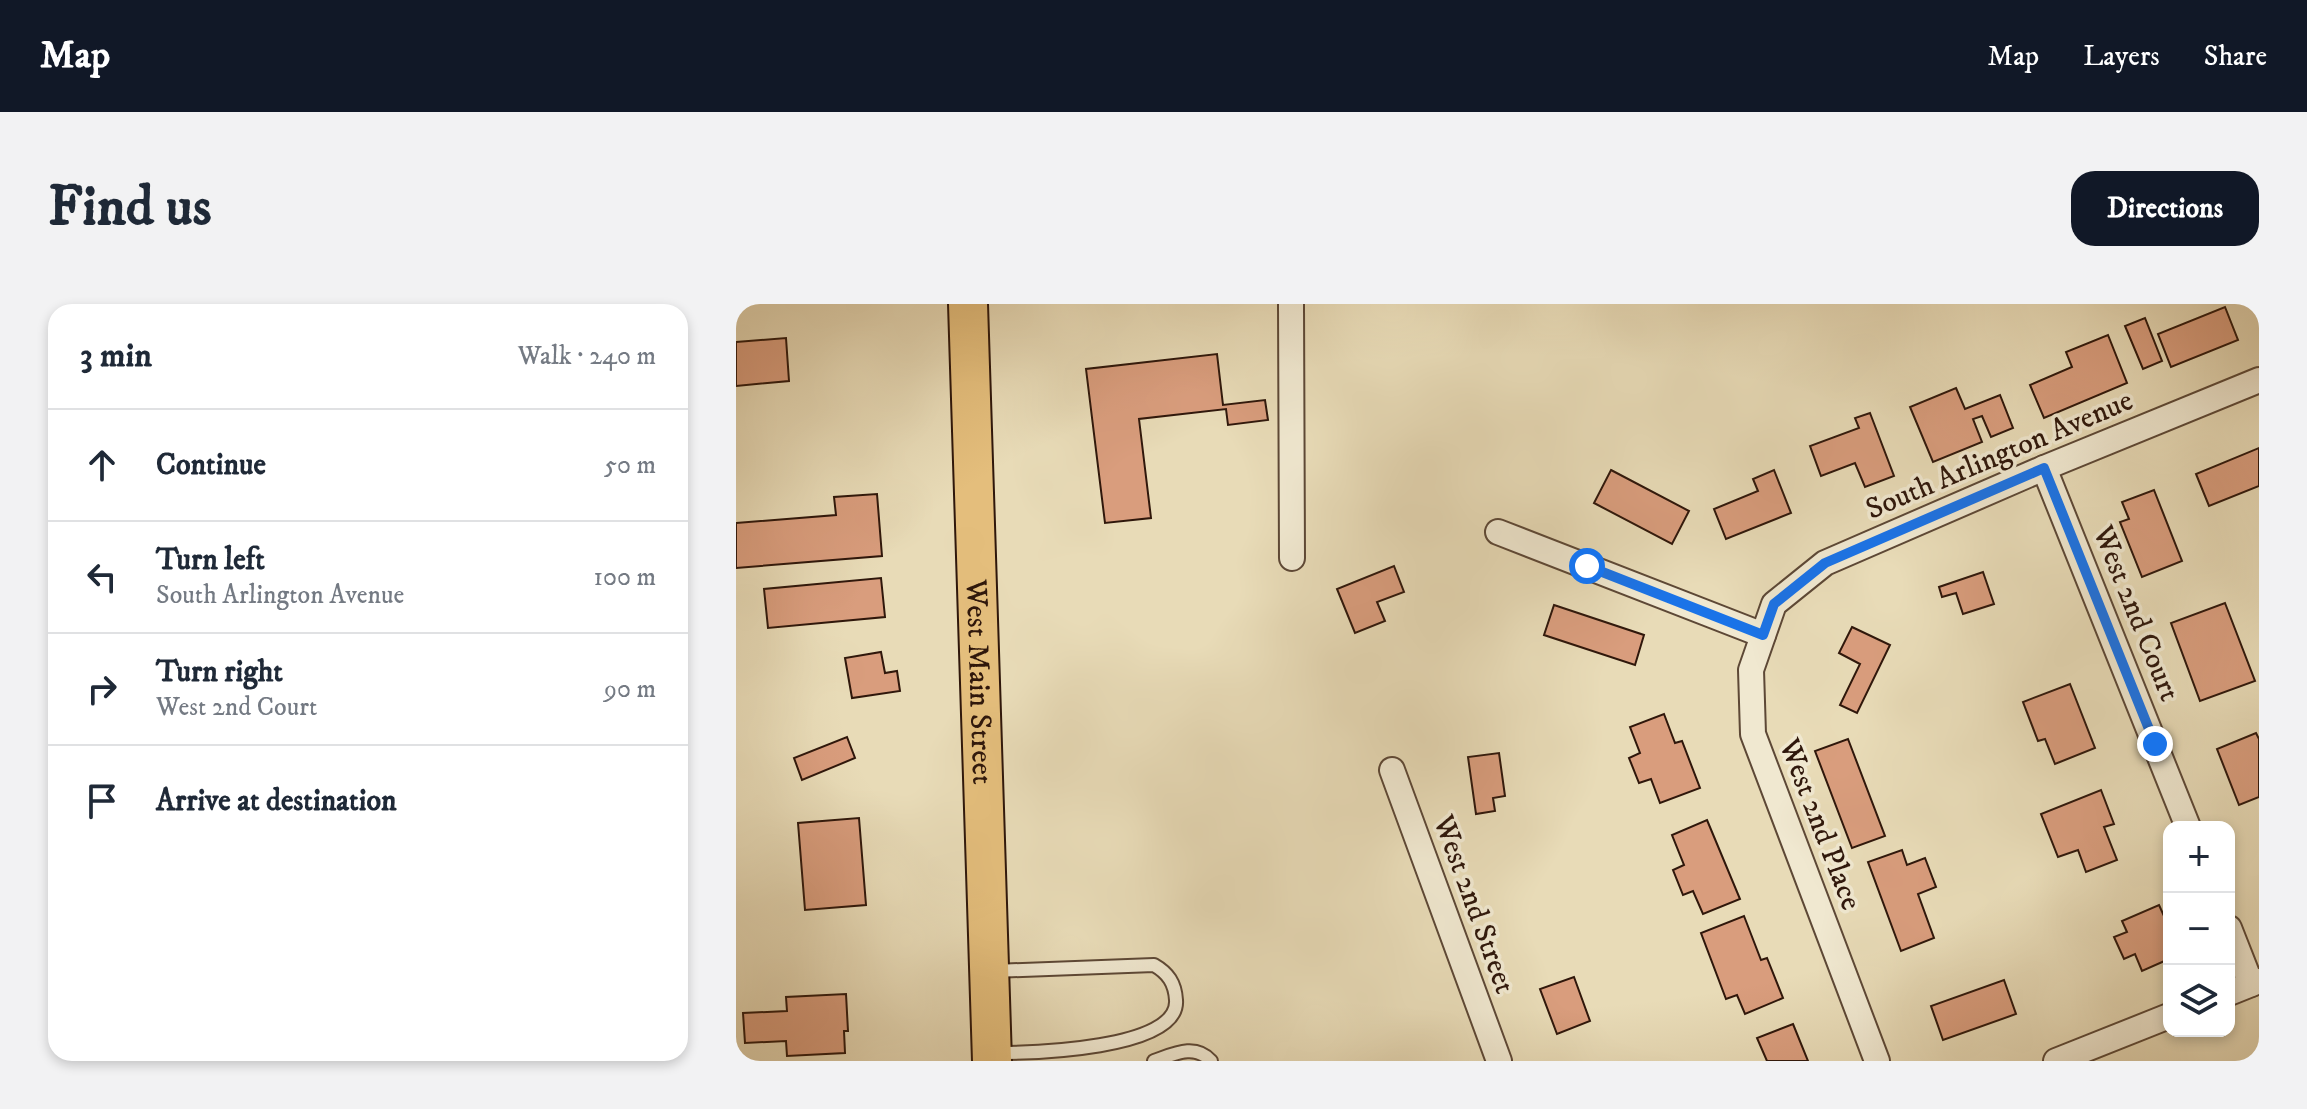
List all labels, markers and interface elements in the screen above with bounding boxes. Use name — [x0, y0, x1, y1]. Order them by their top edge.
text: Map — [40, 32, 110, 80]
text: Map — [1988, 39, 2039, 74]
text: Layers — [2083, 39, 2160, 74]
text: Share — [2204, 39, 2267, 74]
button: Directions — [2071, 171, 2259, 246]
text: Find us — [48, 173, 212, 243]
text: 3 min — [80, 335, 152, 377]
text: Walk · 240 m — [518, 340, 656, 373]
street label: South Arlington Avenue — [1860, 382, 2139, 528]
icon: ahead — [80, 443, 124, 487]
text: Continue — [156, 447, 266, 484]
text: 50 m — [604, 449, 656, 482]
street label: West 2nd Court — [2083, 519, 2188, 707]
text: Turn left — [156, 542, 265, 579]
route start — [1569, 548, 1605, 584]
icon: left — [80, 555, 124, 599]
text: 100 m — [593, 561, 656, 594]
street label: West Main Street — [957, 578, 1000, 785]
text: South Arlington Avenue — [156, 579, 404, 612]
text: Turn right — [156, 654, 283, 691]
icon: right — [80, 667, 124, 711]
text: 90 m — [604, 673, 656, 706]
text: West 2nd Court — [156, 691, 317, 724]
route end — [2137, 726, 2173, 762]
street label: West 2nd Place — [1770, 733, 1869, 915]
icon: arrive — [80, 779, 124, 823]
text: Arrive at destination — [156, 783, 397, 820]
street label: West 2nd Street — [1424, 809, 1523, 999]
map controls — [2163, 821, 2235, 1037]
button: + — [2163, 821, 2235, 893]
button: − — [2163, 893, 2235, 965]
button: layers — [2163, 965, 2235, 1037]

